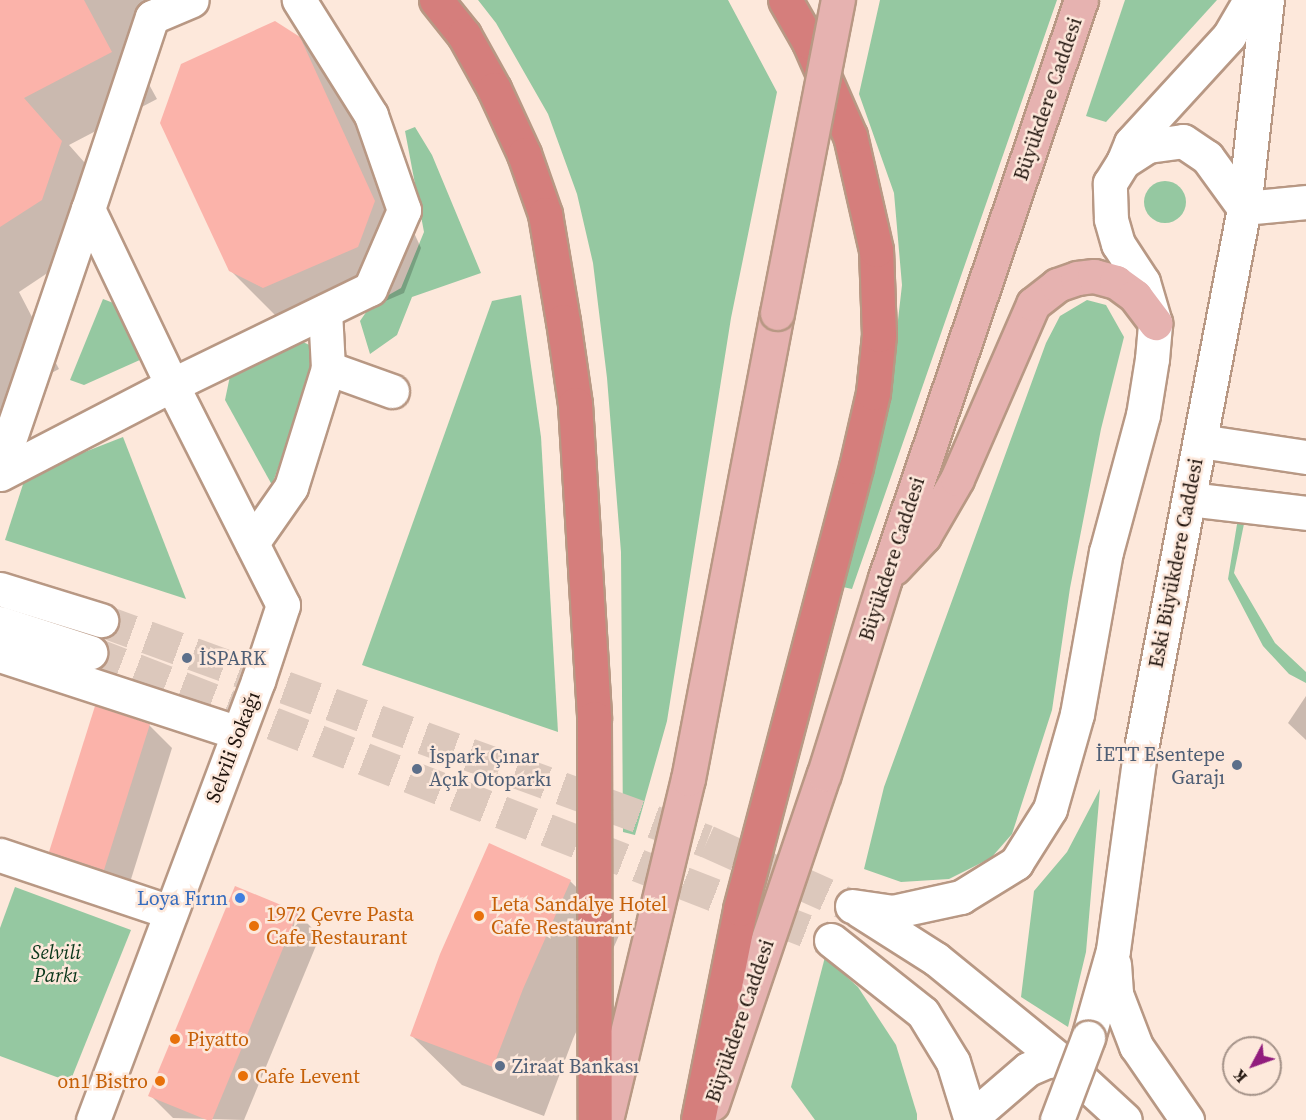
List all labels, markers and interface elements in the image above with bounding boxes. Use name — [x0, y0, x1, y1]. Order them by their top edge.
street label: Büyükdere Caddesi — [1009, 14, 1087, 184]
street label: Eski Büyükdere Caddesi — [1144, 456, 1208, 670]
street label: Büyükdere Caddesi — [854, 474, 930, 644]
place label: İSPARK — [199, 646, 266, 670]
marker: İSPARK — [180, 651, 194, 665]
street label: Selvili Sokağı — [201, 688, 265, 806]
place label: İETT Esentepe Garajı — [1095, 742, 1225, 789]
place label: İspark Çınar Açık Otoparkı — [429, 745, 551, 792]
marker: İETT Esentepe Garajı — [1230, 758, 1244, 772]
marker: İspark Çınar Açık Otoparkı — [410, 762, 424, 776]
place label: Loya Fırın — [137, 886, 228, 910]
marker: Loya Fırın — [233, 891, 247, 905]
place label: Leta Sandalye Hotel Cafe Restaurant — [491, 892, 667, 939]
place label: 1972 Çevre Pasta Cafe Restaurant — [266, 903, 414, 950]
marker: Leta Sandalye Hotel Cafe Restaurant — [472, 909, 486, 923]
marker: 1972 Çevre Pasta Cafe Restaurant — [247, 919, 261, 933]
street label: Büyükdere Caddesi — [701, 936, 779, 1106]
park label: Selvili Parkı — [31, 940, 81, 987]
place label: Piyatto — [187, 1027, 249, 1051]
marker: Piyatto — [168, 1032, 182, 1046]
north arrow — [1222, 1036, 1282, 1096]
place label: Ziraat Bankası — [512, 1054, 639, 1078]
marker: Ziraat Bankası — [493, 1059, 507, 1073]
place label: Cafe Levent — [255, 1064, 360, 1088]
text: K — [1228, 1065, 1252, 1088]
place label: on1 Bistro — [57, 1069, 148, 1093]
marker: Cafe Levent — [236, 1069, 250, 1083]
marker: on1 Bistro — [153, 1074, 167, 1088]

